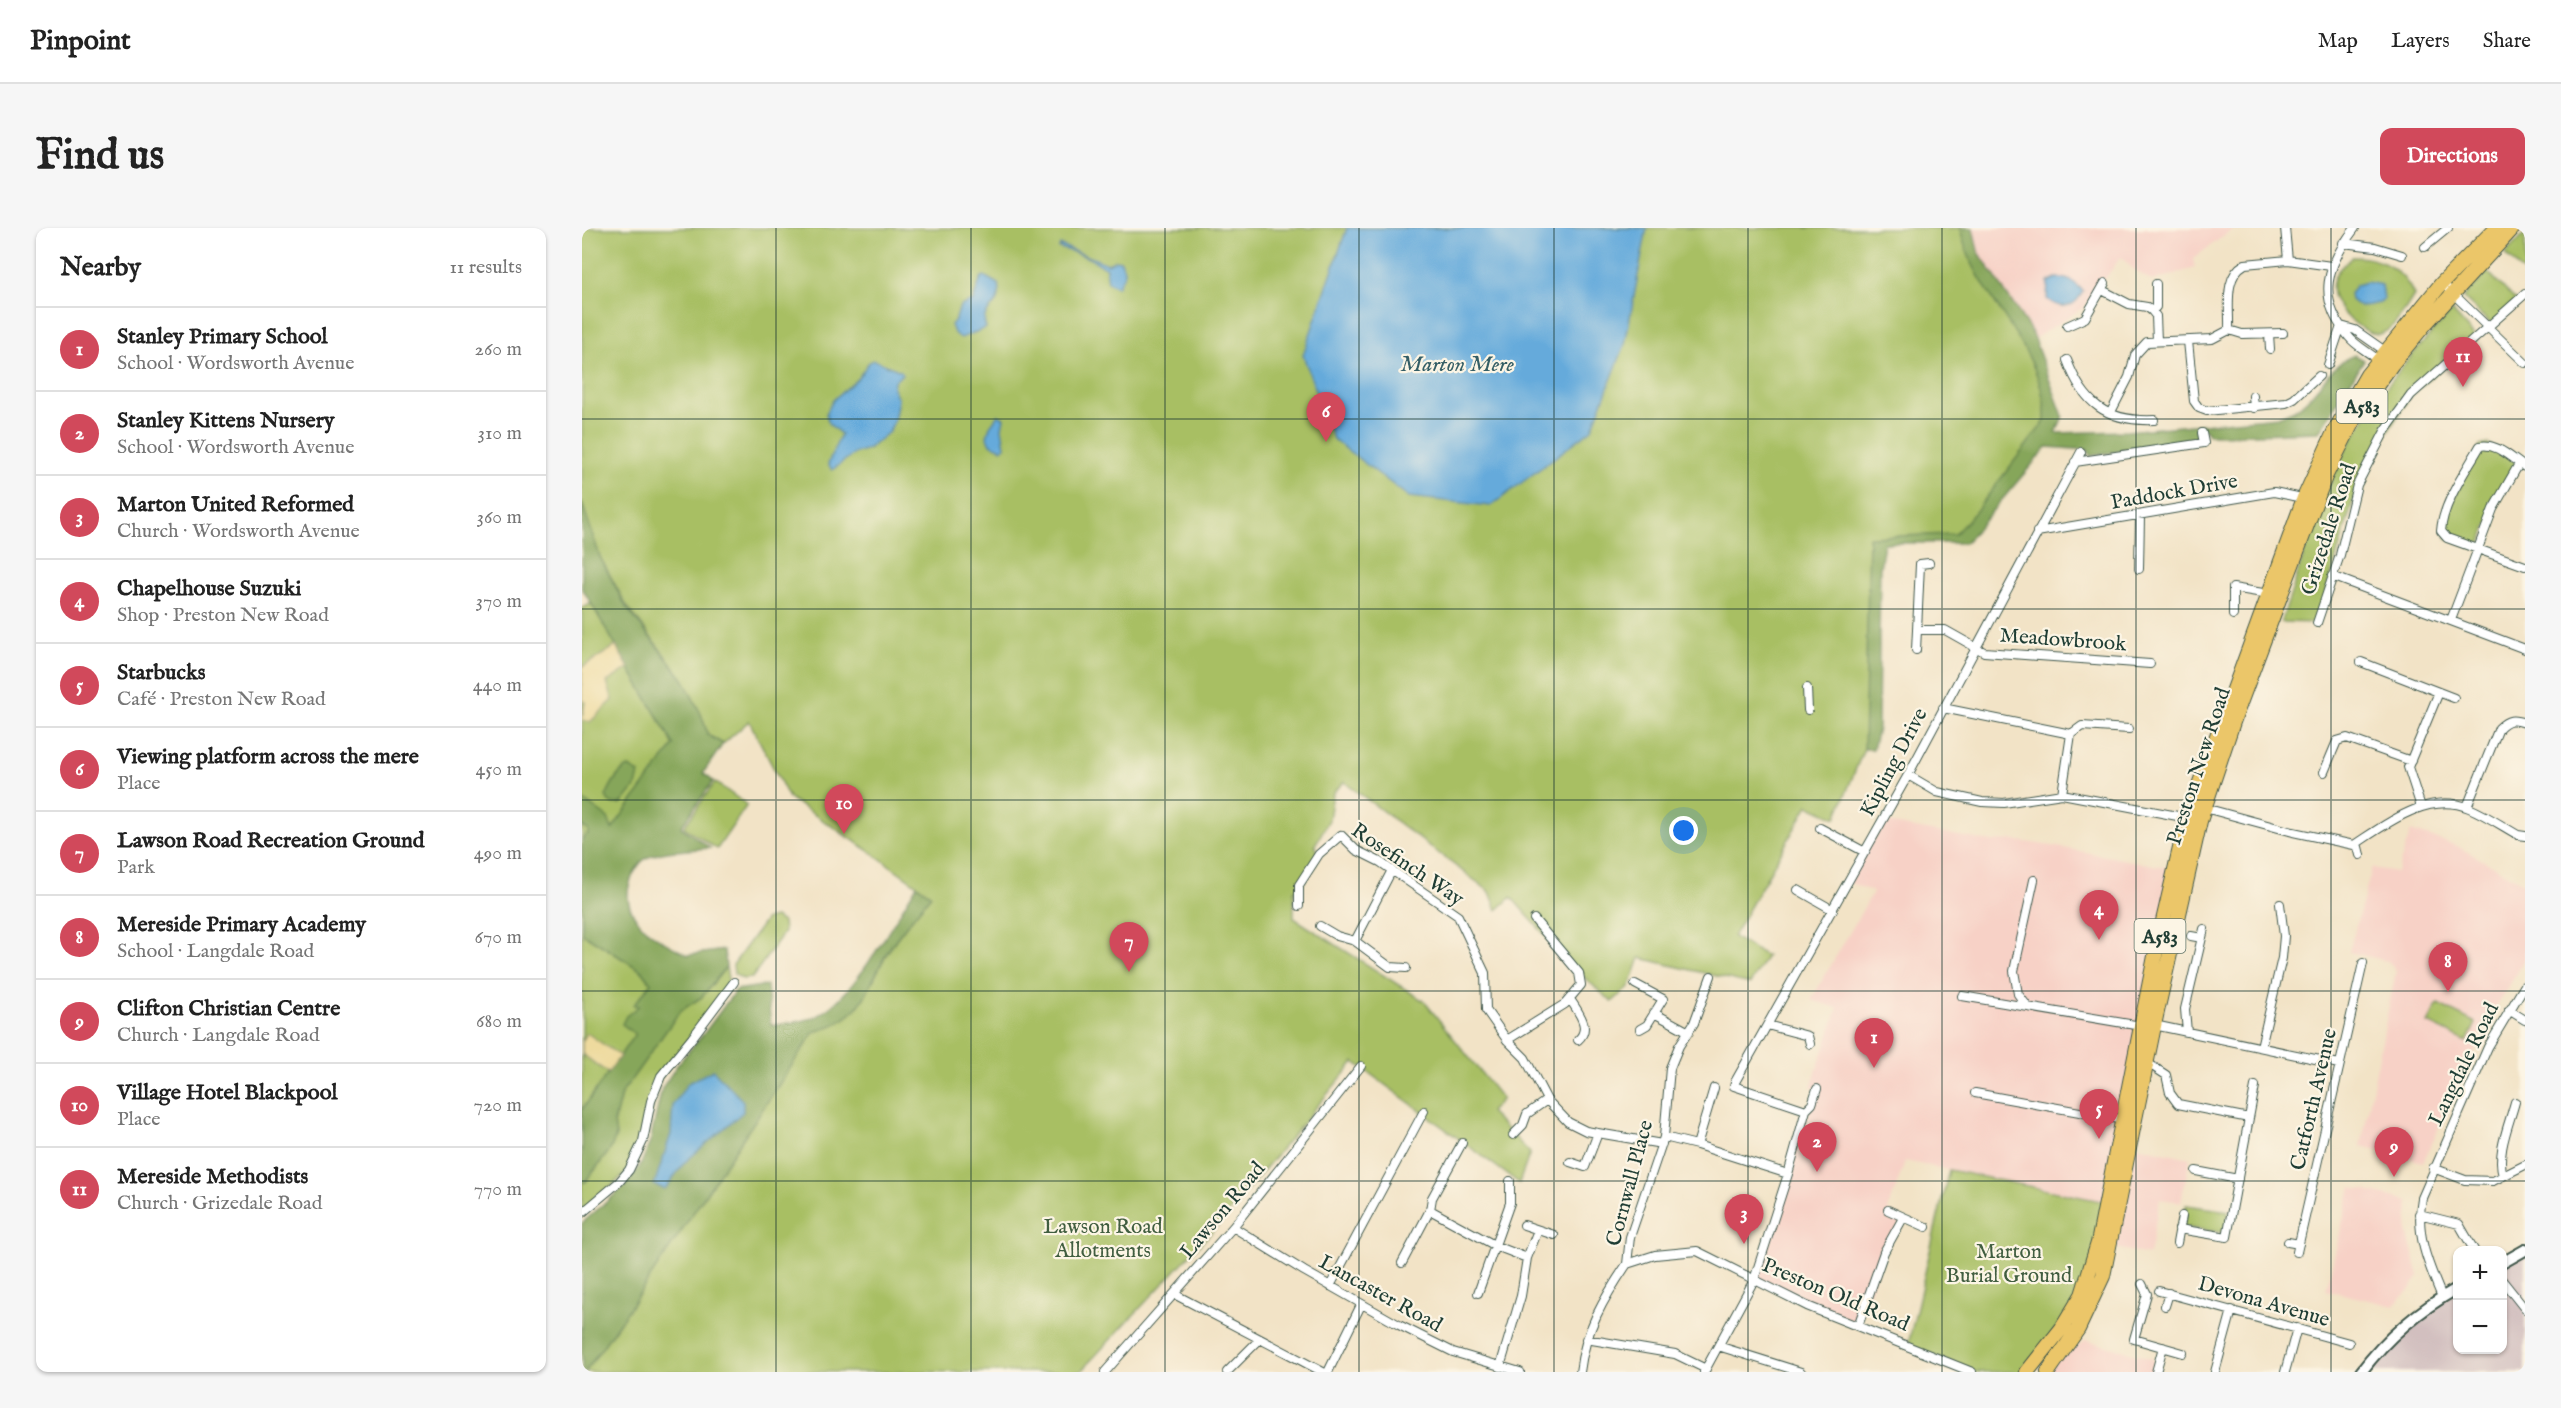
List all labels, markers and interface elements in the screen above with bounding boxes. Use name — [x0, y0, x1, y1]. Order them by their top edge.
text: Pinpoint — [30, 24, 131, 59]
text: Map — [2318, 28, 2358, 55]
text: Layers — [2391, 28, 2450, 55]
text: Share — [2483, 28, 2531, 55]
button: Directions — [2380, 128, 2525, 185]
text: Find us — [36, 130, 164, 183]
text: Nearby — [60, 251, 141, 284]
text: 11 results — [449, 255, 522, 280]
text: Stanley Primary School — [117, 323, 328, 351]
text: 1 — [76, 337, 83, 362]
text: 260 m — [475, 337, 522, 362]
pin: 11 — [2444, 338, 2482, 387]
text: School · Wordsworth Avenue — [117, 351, 354, 376]
water label: Marton Mere — [1400, 351, 1514, 379]
road number: A583 — [2336, 389, 2388, 423]
pin: 6 — [1306, 392, 1346, 442]
text: Stanley Kittens Nursery — [117, 407, 335, 435]
text: 2 — [75, 421, 84, 446]
text: 310 m — [478, 421, 522, 446]
text: School · Wordsworth Avenue — [117, 435, 354, 460]
street label: Grizedale Road — [2295, 459, 2364, 599]
street label: Paddock Drive — [2109, 468, 2240, 517]
text: Marton United Reformed — [117, 491, 354, 519]
text: 3 — [76, 505, 83, 530]
text: 360 m — [476, 505, 522, 530]
text: Church · Wordsworth Avenue — [117, 519, 360, 544]
text: Chapelhouse Suzuki — [117, 575, 301, 603]
text: 4 — [75, 589, 84, 614]
text: 370 m — [476, 589, 522, 614]
text: Shop · Preston New Road — [117, 603, 329, 628]
street label: Meadowbrook — [1999, 623, 2128, 658]
text: Starbucks — [117, 659, 205, 687]
text: 5 — [76, 673, 83, 698]
text: 440 m — [473, 673, 522, 698]
street label: Preston New Road — [2161, 683, 2238, 849]
text: Café · Preston New Road — [117, 687, 326, 712]
street label: Kipling Drive — [1854, 703, 1934, 822]
text: Viewing platform across the mere — [117, 743, 419, 771]
text: 6 — [75, 757, 84, 782]
text: 450 m — [475, 757, 522, 782]
text: Place — [117, 771, 160, 796]
pin: 10 — [824, 784, 864, 834]
your location — [1669, 816, 1698, 845]
street label: Rosefinch Way — [1346, 818, 1469, 913]
text: Lawson Road Recreation Ground — [117, 827, 425, 855]
text: 7 — [75, 841, 84, 866]
text: 490 m — [474, 841, 522, 866]
text: Park — [117, 855, 155, 880]
pin: 4 — [2080, 890, 2119, 940]
text: Mereside Primary Academy — [117, 911, 366, 939]
road number: A583 — [2134, 919, 2186, 953]
pin: 7 — [1110, 922, 1148, 972]
text: 8 — [76, 925, 83, 950]
text: 670 m — [475, 925, 522, 950]
text: School · Langdale Road — [117, 939, 314, 964]
pin: 8 — [2428, 942, 2468, 992]
text: Clifton Christian Centre — [117, 995, 340, 1023]
street label: Langdale Road — [2423, 998, 2506, 1131]
text: 9 — [75, 1009, 84, 1034]
text: 680 m — [476, 1009, 522, 1034]
pin: 1 — [1854, 1018, 1894, 1068]
text: Church · Langdale Road — [117, 1023, 320, 1048]
street label: Catforth Avenue — [2285, 1025, 2344, 1173]
text: Village Hotel Blackpool — [117, 1079, 337, 1107]
pin: 5 — [2080, 1090, 2119, 1139]
text: 10 — [71, 1093, 88, 1118]
text: 720 m — [474, 1093, 522, 1118]
text: Place — [117, 1107, 160, 1132]
street label: Cornwall Place — [1601, 1117, 1660, 1249]
pin: 2 — [1798, 1122, 1836, 1172]
pin: 9 — [2374, 1128, 2414, 1177]
street label: Lawson Road — [1174, 1156, 1272, 1265]
text: Mereside Methodists — [117, 1163, 308, 1191]
text: 11 — [72, 1177, 87, 1202]
text: 770 m — [474, 1177, 522, 1202]
text: Church · Grizedale Road — [117, 1191, 322, 1216]
pin: 3 — [1724, 1194, 1764, 1244]
park label: Lawson Road Allotments — [1043, 1214, 1163, 1265]
park label: Marton Burial Ground — [1946, 1239, 2073, 1290]
map controls — [2453, 1246, 2507, 1354]
button: + — [2453, 1246, 2507, 1300]
street label: Lancaster Road — [1314, 1249, 1448, 1340]
street label: Preston Old Road — [1758, 1252, 1914, 1339]
street label: Devona Avenue — [2195, 1271, 2333, 1334]
button: − — [2453, 1300, 2507, 1354]

